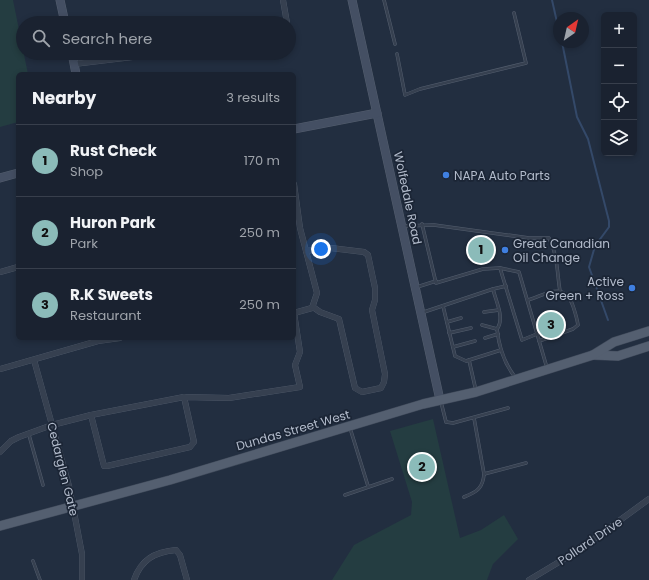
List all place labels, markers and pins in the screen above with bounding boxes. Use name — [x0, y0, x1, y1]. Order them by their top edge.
place label: NAPA Auto Parts — [454, 167, 550, 184]
marker: NAPA Auto Parts — [441, 170, 451, 180]
pin: 1 — [468, 235, 494, 265]
place label: Great Canadian Oil Change — [513, 235, 610, 266]
marker: Great Canadian Oil Change — [500, 245, 510, 255]
place label: Active Green + Ross — [546, 273, 624, 304]
marker: Active Green + Ross — [627, 283, 637, 293]
pin: 3 — [538, 310, 564, 340]
pin: 2 — [409, 452, 435, 482]

